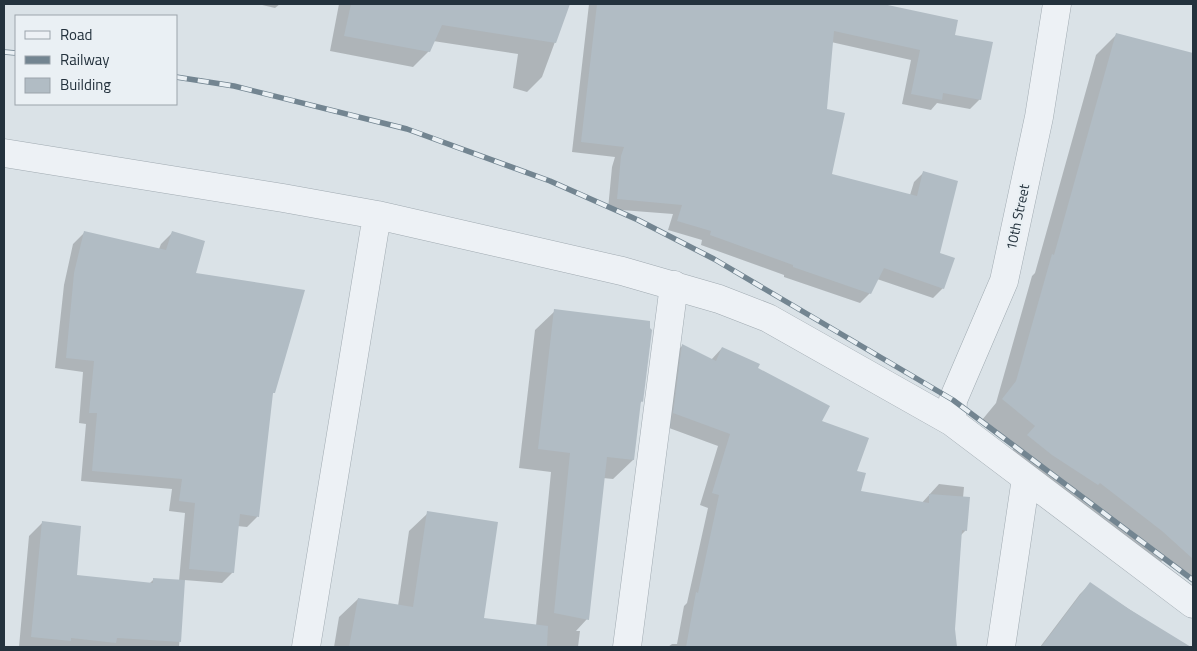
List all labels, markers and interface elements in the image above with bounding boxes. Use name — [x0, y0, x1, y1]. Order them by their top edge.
legend — [15, 15, 178, 105]
text: Road — [60, 23, 92, 46]
text: Railway — [60, 48, 110, 71]
text: Building — [60, 73, 111, 96]
street label: 10th Street — [1000, 182, 1034, 252]

